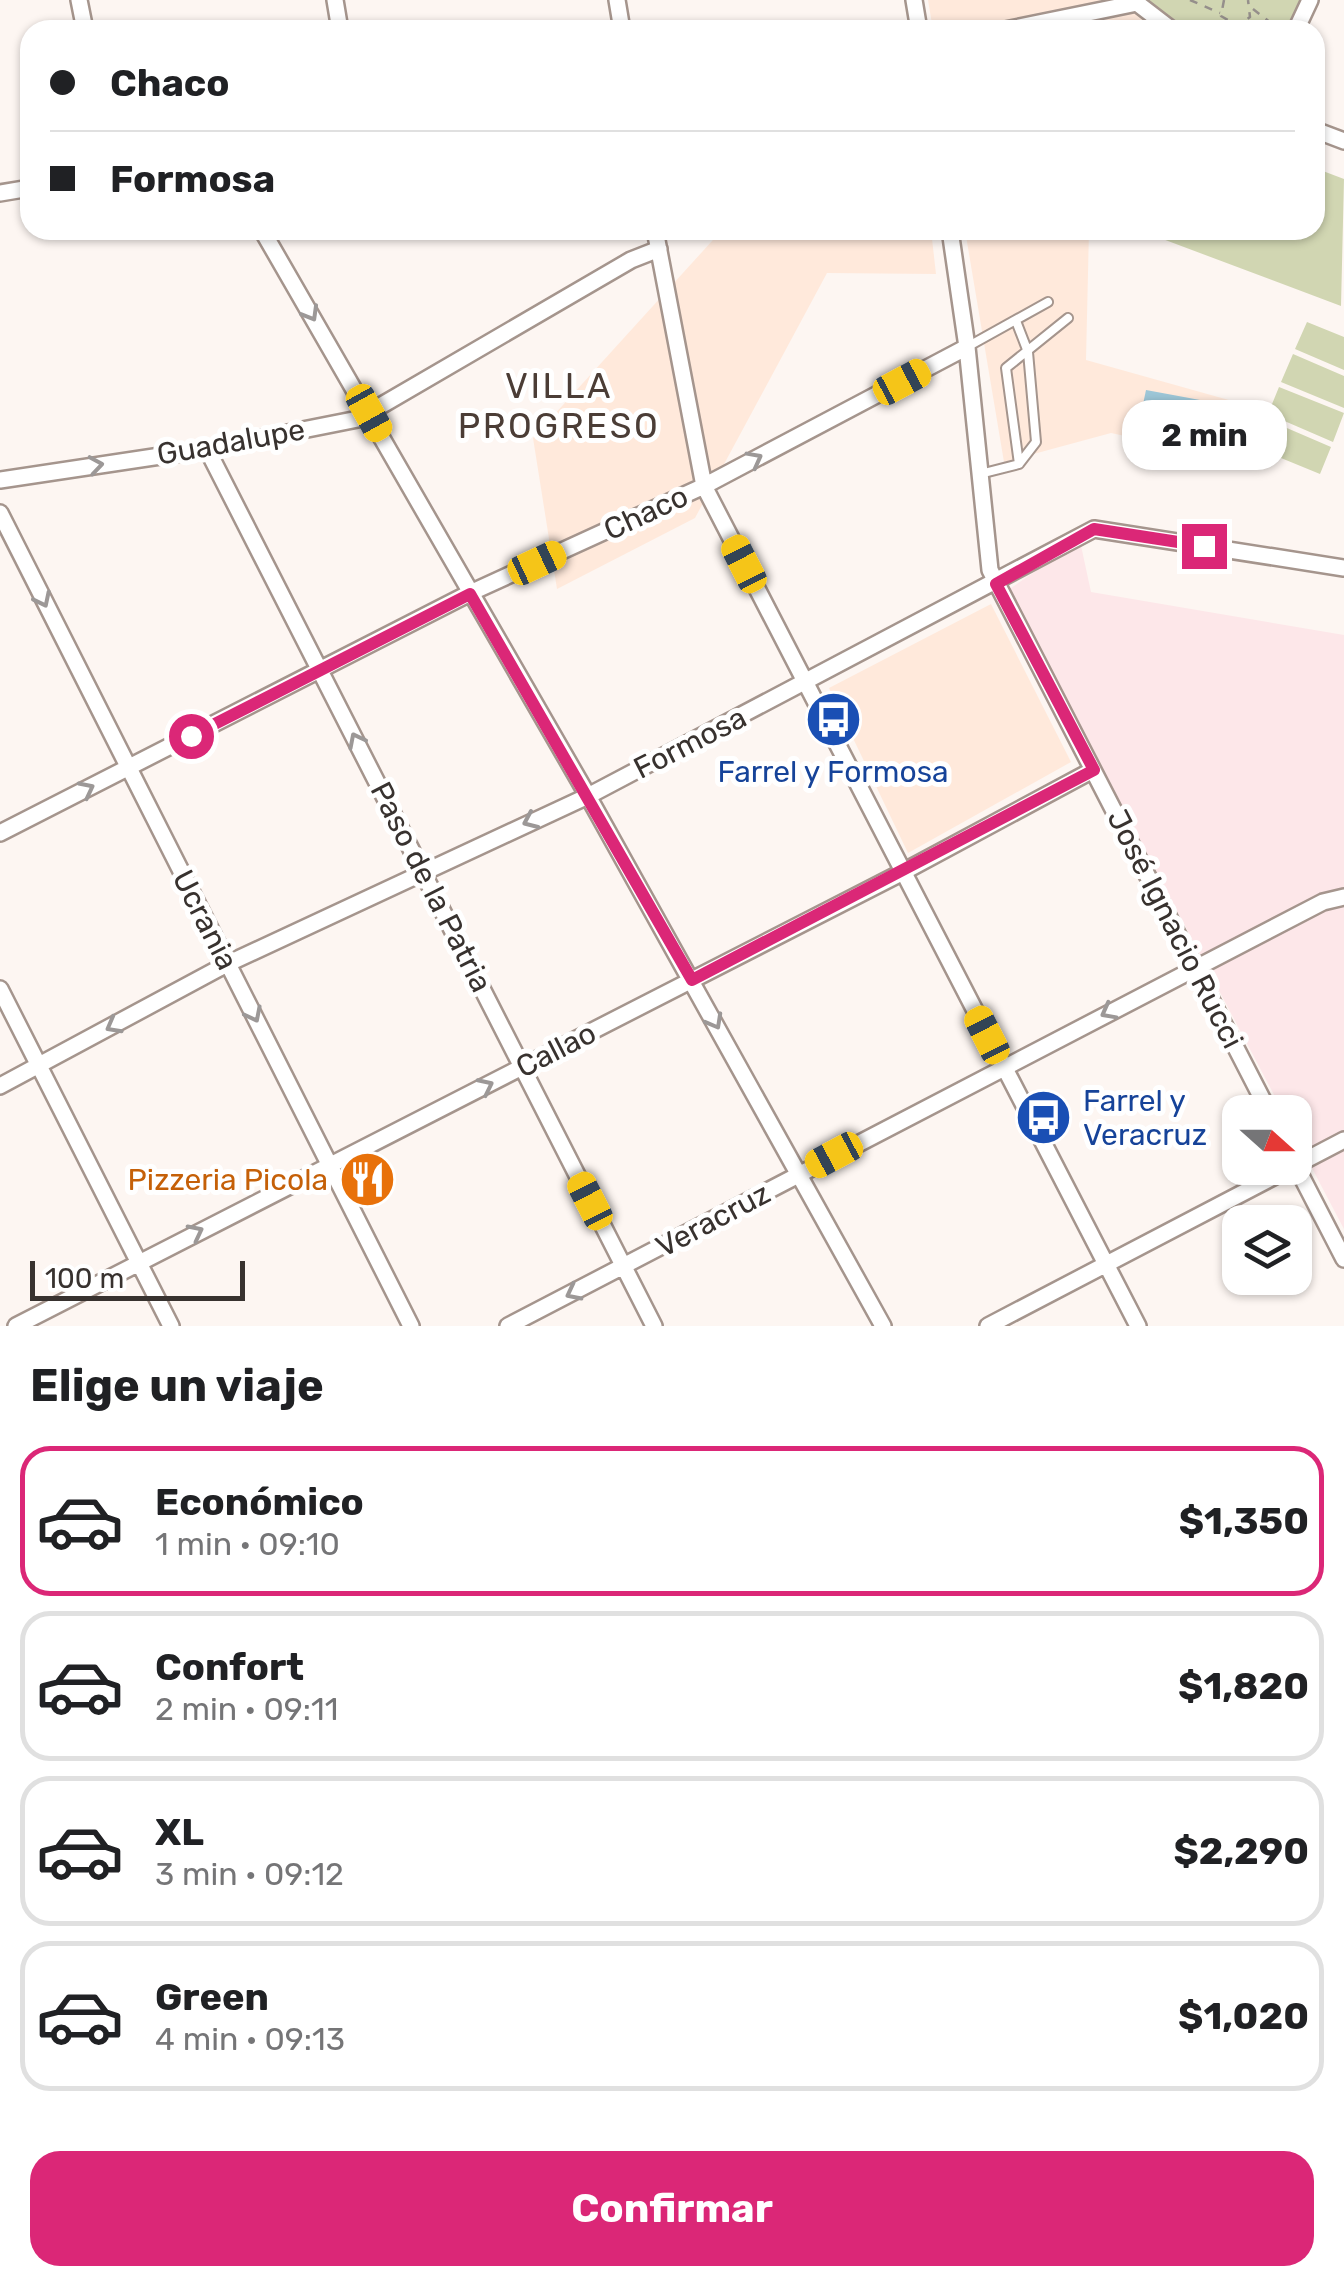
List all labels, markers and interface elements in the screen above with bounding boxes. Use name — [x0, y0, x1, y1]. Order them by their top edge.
text: Chaco — [110, 60, 229, 106]
text: Formosa — [110, 156, 275, 202]
one-way arrow — [299, 303, 318, 321]
car — [868, 355, 936, 409]
district label: VILLA PROGRESO — [458, 365, 660, 447]
car — [341, 379, 397, 447]
callout: 2 min — [1122, 401, 1286, 471]
street label: Guadalupe — [154, 411, 308, 473]
text: 2 min — [1161, 416, 1248, 454]
one-way arrow — [744, 452, 762, 472]
one-way arrow — [88, 456, 105, 477]
street label: Chaco — [598, 478, 694, 548]
route end — [1182, 524, 1227, 569]
car — [717, 530, 771, 598]
car — [503, 537, 571, 589]
one-way arrow — [31, 590, 51, 608]
bus stop icon: Farrel y Formosa — [803, 690, 863, 750]
street label: Formosa — [628, 699, 752, 787]
route start — [169, 714, 214, 759]
one-way arrow — [349, 732, 368, 750]
place label: Farrel y Formosa — [717, 754, 949, 790]
street label: Paso de la Patria — [363, 776, 499, 998]
one-way arrow — [77, 781, 95, 801]
street label: José Ignacio Rucci — [1099, 804, 1251, 1054]
one-way arrow — [522, 809, 540, 829]
street label: Ucrania — [165, 864, 245, 976]
one-way arrow — [1101, 1000, 1119, 1019]
car — [960, 1001, 1014, 1069]
one-way arrow — [242, 1004, 261, 1022]
one-way arrow — [703, 1011, 723, 1029]
one-way arrow — [106, 1014, 124, 1034]
street label: Callao — [510, 1015, 602, 1085]
one-way arrow — [475, 1078, 493, 1098]
place label: Farrel y Veracruz — [1083, 1083, 1207, 1153]
bus stop icon: Farrel y Veracruz — [1014, 1088, 1074, 1148]
north arrow — [1222, 1095, 1312, 1185]
map controls — [1222, 1095, 1312, 1295]
car — [800, 1128, 868, 1182]
restaurant icon: Pizzeria Picola — [337, 1150, 397, 1210]
place label: Pizzeria Picola — [128, 1162, 328, 1198]
car — [563, 1167, 617, 1235]
street label: Veracruz — [650, 1175, 776, 1265]
button: layers — [1222, 1205, 1312, 1295]
one-way arrow — [185, 1225, 203, 1244]
scale bar — [30, 1256, 245, 1300]
text: 100 m — [45, 1262, 124, 1295]
one-way arrow — [565, 1281, 583, 1301]
text: Elige un viaje — [30, 1359, 324, 1412]
icon: car — [35, 1476, 125, 1566]
text: Económico — [155, 1479, 364, 1525]
text: $1,350 — [1179, 1498, 1309, 1544]
text: 1 min · 09:10 — [155, 1525, 340, 1563]
icon: car — [35, 1641, 125, 1731]
text: Confort — [155, 1644, 304, 1690]
text: $1,820 — [1178, 1663, 1309, 1709]
text: 2 min · 09:11 — [155, 1690, 338, 1728]
icon: car — [35, 1806, 125, 1896]
text: XL — [155, 1809, 204, 1855]
text: $2,290 — [1173, 1828, 1309, 1874]
text: 3 min · 09:12 — [155, 1855, 344, 1893]
icon: car — [35, 1971, 125, 2061]
text: Green — [155, 1974, 269, 2020]
text: $1,020 — [1178, 1993, 1309, 2039]
text: 4 min · 09:13 — [155, 2020, 345, 2058]
button: Confirmar — [30, 2151, 1314, 2266]

